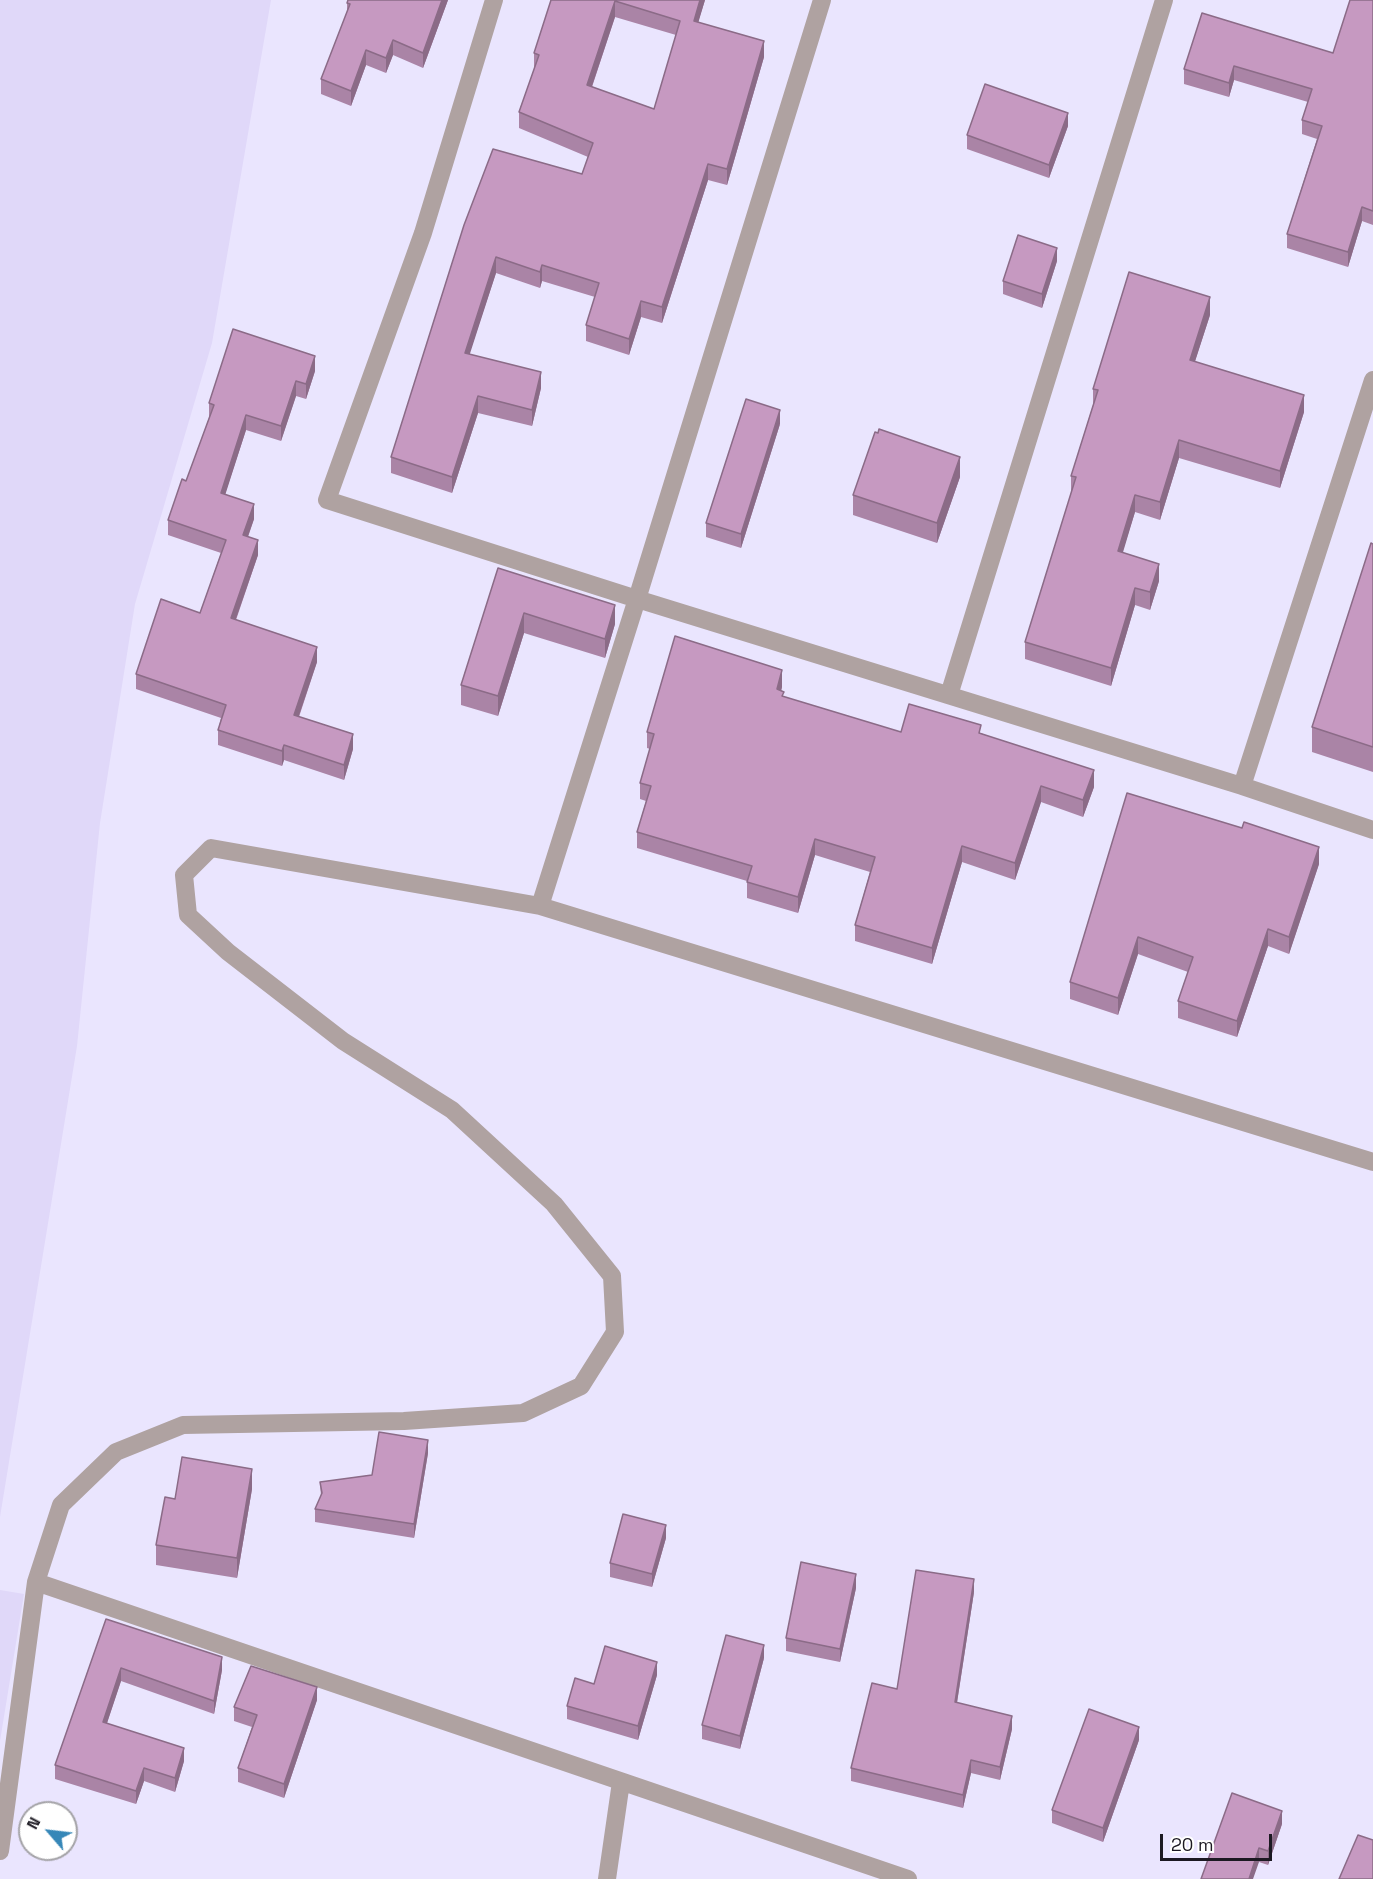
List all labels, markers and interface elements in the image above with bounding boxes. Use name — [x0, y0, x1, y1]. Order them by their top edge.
north arrow — [18, 1801, 78, 1861]
text: N — [22, 1814, 45, 1833]
scale bar — [1163, 1822, 1276, 1860]
text: 20 m — [1171, 1833, 1214, 1856]

